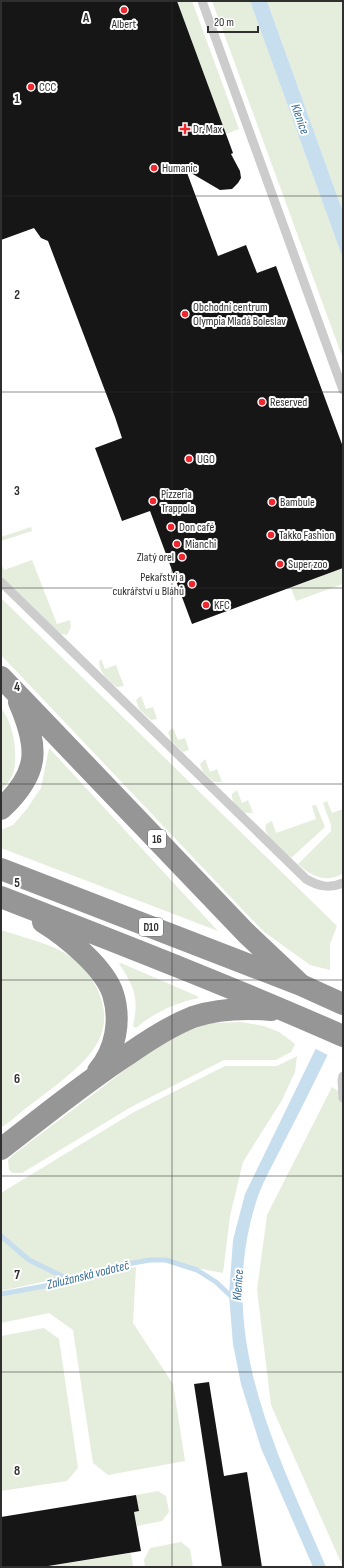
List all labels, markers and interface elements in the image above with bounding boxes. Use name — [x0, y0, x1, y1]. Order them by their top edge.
marker: Albert — [119, 5, 129, 15]
scale bar — [208, 8, 258, 34]
text: A — [82, 10, 90, 26]
text: 20 m — [214, 15, 234, 30]
place label: Albert — [111, 17, 137, 32]
place label: CCC — [39, 80, 56, 95]
marker: CCC — [26, 82, 36, 92]
text: 1 — [14, 91, 20, 107]
water label: Klenice — [287, 102, 313, 136]
place label: Dr. Max — [193, 122, 223, 137]
marker: Dr. Max — [180, 124, 190, 134]
place label: Humanic — [162, 161, 198, 176]
marker: Humanic — [149, 163, 159, 173]
text: 2 — [14, 287, 20, 303]
place label: Obchodní centrum Olympia Mladá Boleslav — [193, 300, 286, 329]
marker: Obchodní centrum Olympia Mladá Boleslav — [180, 309, 190, 319]
place label: Reserved — [270, 395, 307, 410]
marker: Reserved — [257, 397, 267, 407]
place label: UGO — [197, 452, 215, 467]
marker: UGO — [184, 454, 194, 464]
text: 3 — [14, 483, 20, 499]
place label: Pizzeria Trappola — [161, 487, 195, 516]
place label: Bambule — [280, 495, 315, 510]
marker: Pizzeria Trappola — [148, 496, 158, 506]
marker: Bambule — [267, 497, 277, 507]
place label: Don café — [179, 520, 214, 535]
marker: Don café — [166, 522, 176, 532]
place label: Takko Fashion — [279, 528, 334, 543]
marker: Takko Fashion — [266, 530, 276, 540]
place label: Mianchi — [185, 537, 216, 552]
marker: Mianchi — [172, 539, 182, 549]
place label: Zlatý orel — [137, 550, 174, 565]
marker: Zlatý orel — [177, 552, 187, 562]
place label: Super zoo — [288, 557, 327, 572]
marker: Super zoo — [275, 559, 285, 569]
place label: Pekařství a cukrářství u Bláhů — [112, 570, 184, 599]
marker: Pekařství a cukrářství u Bláhů — [187, 579, 197, 589]
place label: KFC — [214, 598, 230, 613]
marker: KFC — [201, 600, 211, 610]
text: 4 — [14, 679, 20, 695]
road number: 16 — [148, 830, 166, 848]
text: 5 — [14, 875, 20, 891]
road number: D10 — [139, 918, 163, 936]
text: 6 — [14, 1071, 20, 1087]
water label: Zalužanská vodoteč — [44, 1257, 132, 1293]
text: 7 — [14, 1267, 20, 1283]
water label: Klenice — [229, 1269, 247, 1301]
text: 8 — [14, 1463, 20, 1479]

